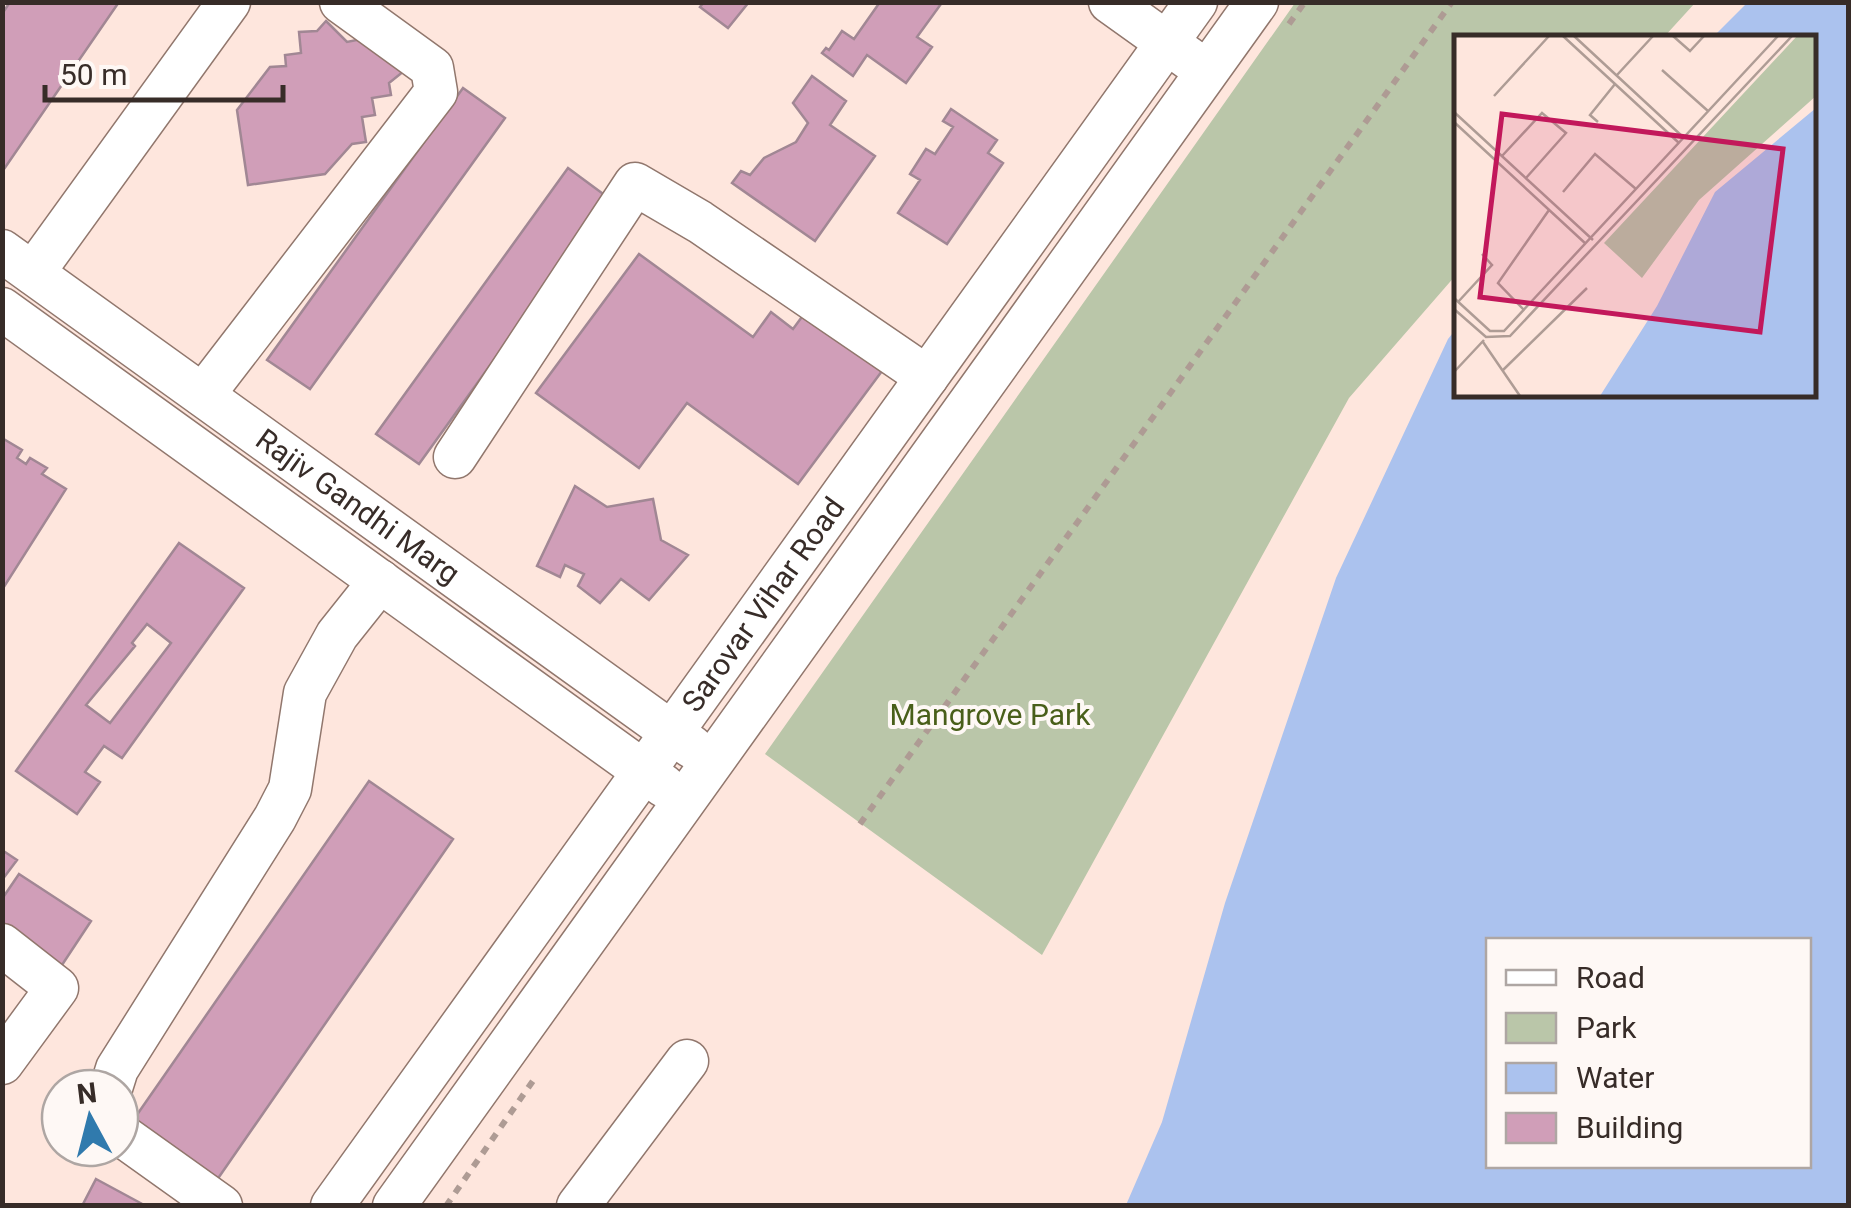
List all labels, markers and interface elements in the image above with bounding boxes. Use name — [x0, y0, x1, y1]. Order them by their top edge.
inset map — [1454, 35, 1816, 398]
scale bar — [45, 40, 282, 102]
text: 50 m — [60, 57, 127, 92]
street label: Rajiv Gandhi Marg — [249, 421, 466, 591]
street label: Sarovar Vihar Road — [675, 491, 852, 718]
park label: Mangrove Park — [890, 697, 1091, 732]
legend — [1486, 938, 1811, 1168]
text: Road — [1576, 960, 1645, 995]
text: Park — [1576, 1010, 1637, 1045]
text: Water — [1576, 1060, 1654, 1095]
north arrow — [40, 1068, 140, 1168]
text: N — [75, 1076, 99, 1111]
text: Building — [1576, 1110, 1683, 1145]

